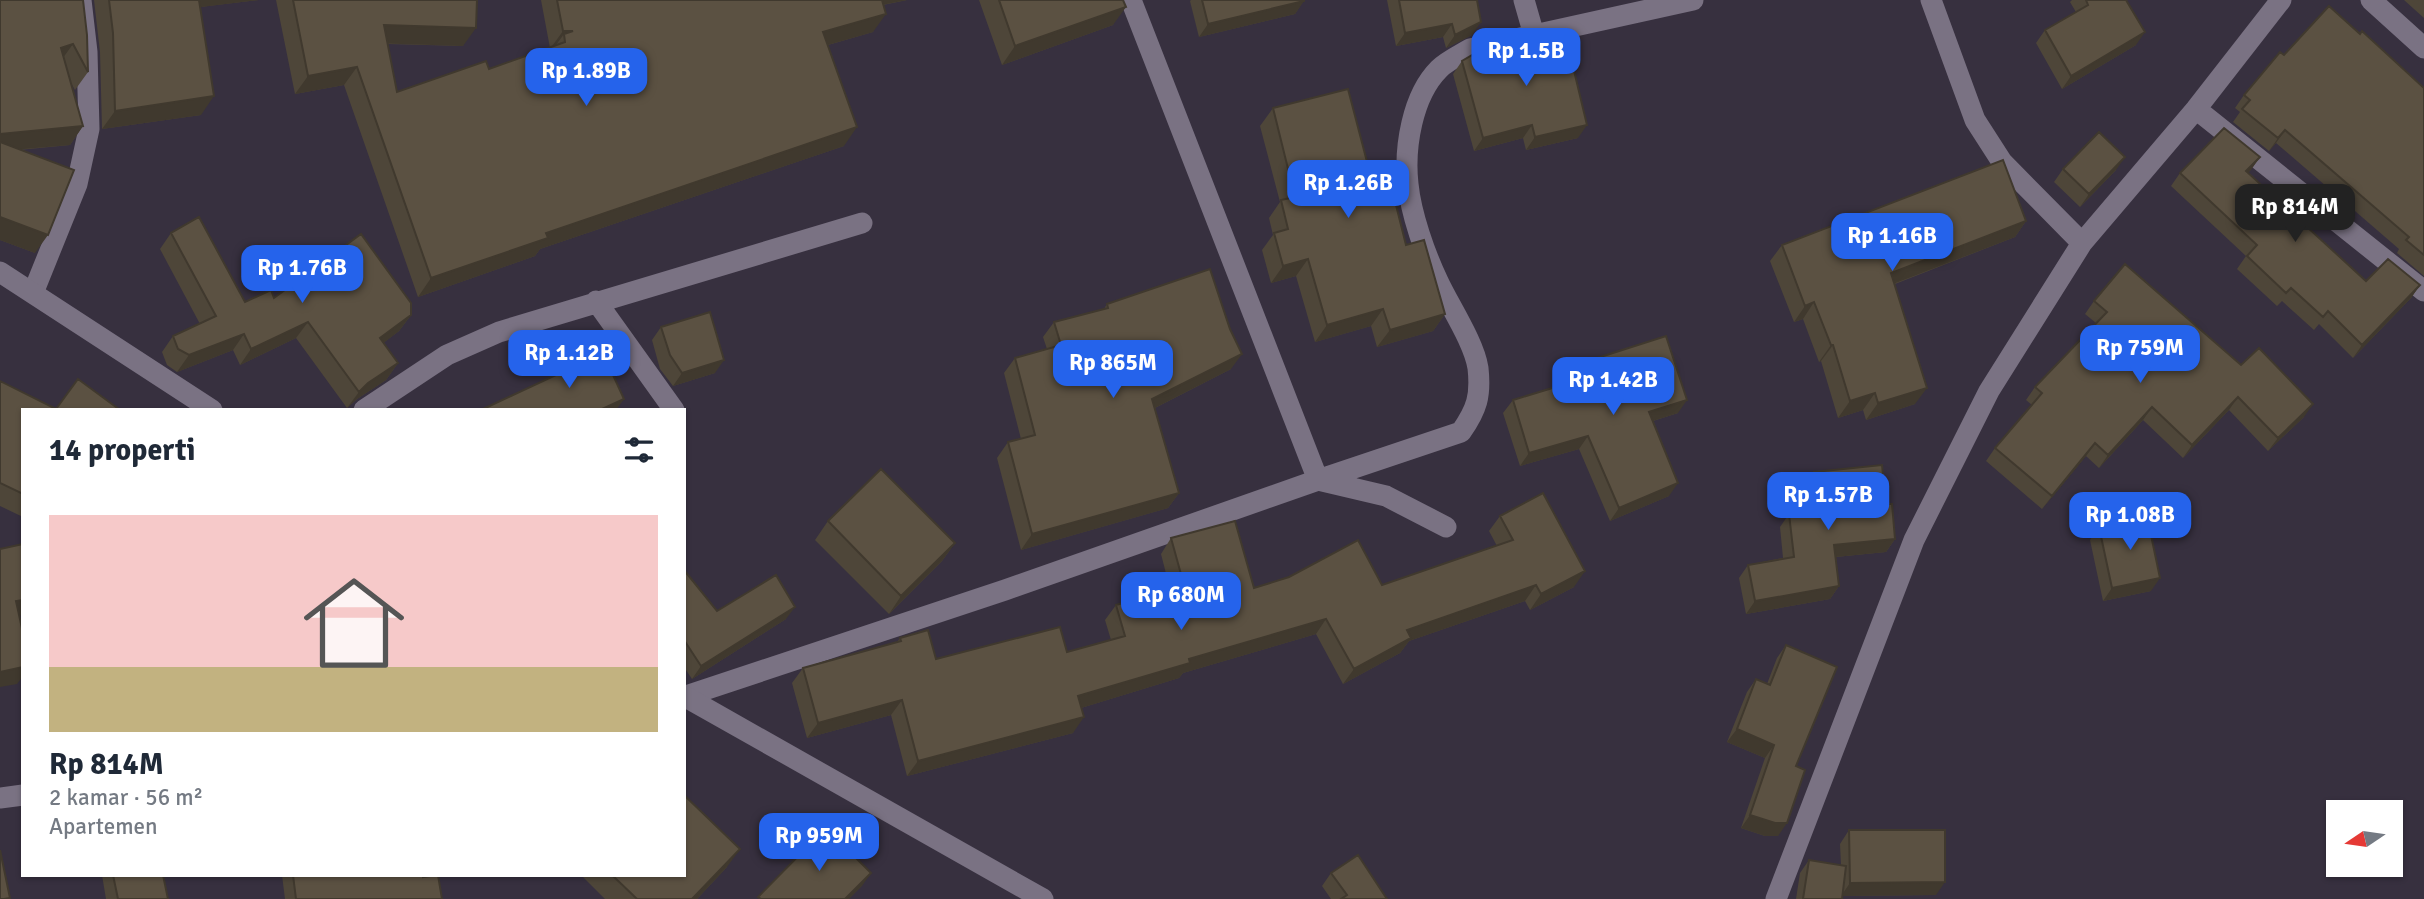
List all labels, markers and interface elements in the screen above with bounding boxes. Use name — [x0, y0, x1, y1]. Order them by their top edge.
pin: Rp 1.5B — [1461, 28, 1591, 88]
text: Rp 1.5B — [1487, 36, 1565, 65]
pin: Rp 1.89B — [514, 48, 658, 108]
text: Rp 1.89B — [541, 56, 631, 85]
pin: Rp 1.26B — [1276, 160, 1420, 220]
text: Rp 1.26B — [1303, 168, 1393, 197]
pin: Rp 814M — [2230, 184, 2360, 244]
text: Rp 814M — [2251, 192, 2339, 221]
pin: Rp 1.16B — [1820, 214, 1964, 273]
text: Rp 1.16B — [1847, 221, 1937, 250]
pin: Rp 1.76B — [230, 246, 374, 305]
text: Rp 1.76B — [257, 253, 347, 282]
pin: Rp 759M — [2075, 326, 2205, 385]
pin: Rp 1.12B — [497, 330, 641, 390]
text: Rp 759M — [2096, 333, 2184, 362]
text: Rp 1.12B — [524, 338, 614, 367]
pin: Rp 865M — [1048, 340, 1178, 400]
text: Rp 865M — [1069, 348, 1157, 377]
pin: Rp 1.42B — [1541, 358, 1685, 417]
text: Rp 1.42B — [1568, 365, 1658, 394]
icon: filters — [620, 431, 658, 469]
text: 14 properti — [49, 432, 196, 469]
pin: Rp 1.57B — [1756, 472, 1900, 532]
text: Rp 1.57B — [1783, 480, 1873, 509]
pin: Rp 1.08B — [2058, 492, 2202, 552]
text: Rp 1.08B — [2085, 500, 2175, 529]
icon: home — [291, 560, 417, 686]
pin: Rp 680M — [1116, 572, 1246, 632]
text: Rp 680M — [1137, 580, 1225, 609]
text: Rp 814M — [49, 746, 164, 783]
text: 2 kamar · 56 m² — [49, 783, 203, 812]
north arrow — [2326, 800, 2403, 877]
map controls — [2326, 800, 2403, 877]
text: Apartemen — [49, 812, 158, 841]
pin: Rp 959M — [754, 814, 884, 873]
text: Rp 959M — [775, 821, 863, 850]

